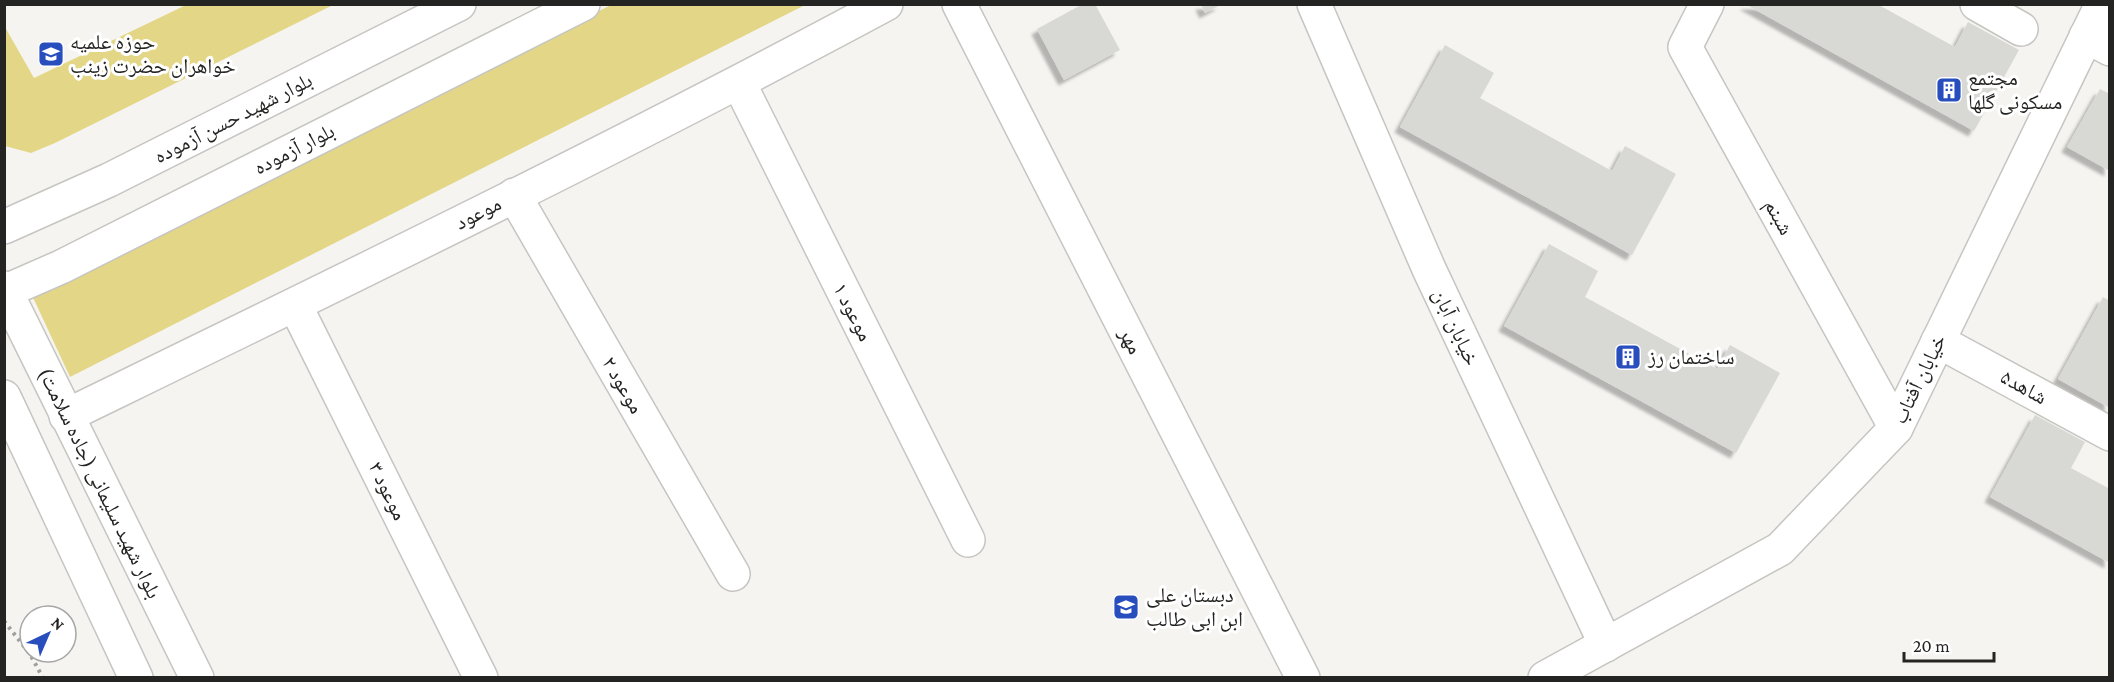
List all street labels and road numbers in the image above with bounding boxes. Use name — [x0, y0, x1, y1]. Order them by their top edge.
street label: بلوار شهید حسن آزموده — [150, 68, 317, 169]
street label: بلوار آزموده — [250, 118, 338, 180]
street label: موعود — [451, 191, 505, 235]
street label: شبنم — [1758, 195, 1799, 240]
street label: موعود ۱ — [828, 279, 878, 345]
street label: خیابان آبان — [1428, 285, 1484, 369]
street label: مهر — [1114, 323, 1148, 358]
street label: خیابان آفتاب — [1887, 330, 1951, 428]
street label: موعود ۲ — [597, 352, 649, 418]
street label: بلوار شهید سلیمانی (جاده سلامت) — [33, 364, 166, 603]
street label: شاهد۵ — [1997, 365, 2051, 409]
street label: موعود ۳ — [364, 458, 412, 524]

